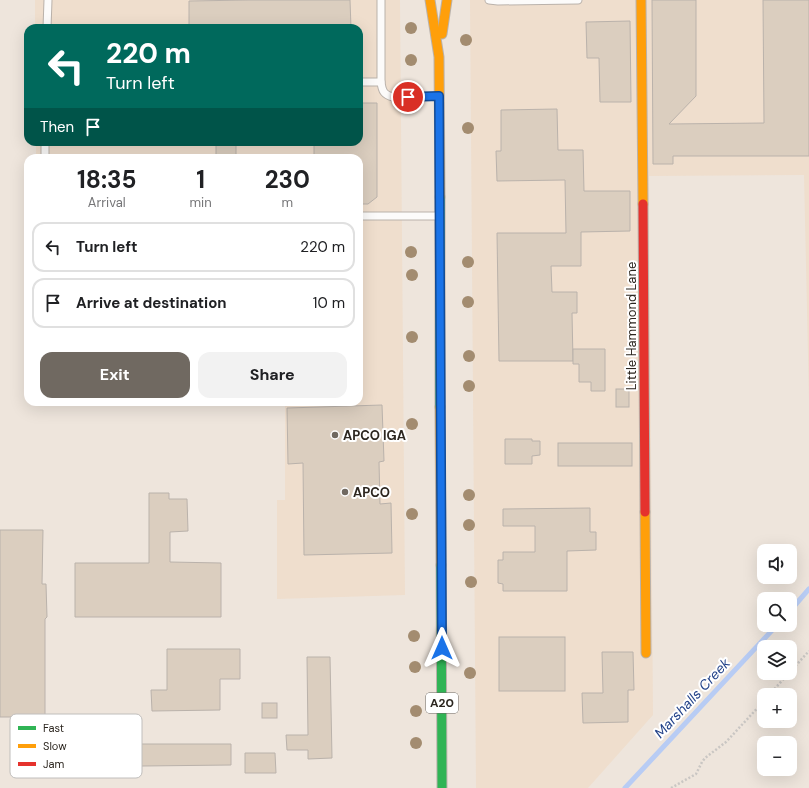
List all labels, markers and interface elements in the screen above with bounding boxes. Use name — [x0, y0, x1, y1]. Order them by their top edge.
text: 220 m — [106, 35, 191, 72]
icon: left — [40, 40, 92, 92]
text: Turn left — [106, 71, 175, 95]
pin — [391, 80, 425, 114]
icon: arrive — [397, 86, 419, 108]
icon: arrive — [82, 116, 104, 138]
text: Then — [40, 117, 74, 137]
text: 18:35 — [77, 164, 136, 195]
text: 1 — [196, 164, 205, 195]
text: 230 — [265, 164, 310, 195]
text: Arrival — [88, 194, 126, 211]
text: min — [190, 194, 212, 211]
text: m — [282, 194, 293, 211]
icon: left — [42, 236, 64, 258]
text: Turn left — [76, 237, 137, 257]
text: 220 m — [300, 237, 345, 257]
street label: Little Hammond Lane — [623, 262, 640, 390]
icon: arrive — [42, 292, 64, 314]
text: Arrive at destination — [76, 293, 227, 313]
text: 10 m — [313, 293, 345, 313]
button: Exit — [40, 352, 190, 398]
button: Share — [198, 352, 347, 398]
place label: APCO IGA — [343, 427, 406, 444]
marker: APCO IGA — [330, 430, 340, 440]
place label: APCO — [353, 484, 390, 501]
marker: APCO — [340, 487, 350, 497]
map controls — [757, 544, 797, 776]
button: sound — [757, 544, 797, 584]
button: search — [757, 592, 797, 632]
position arrow — [421, 627, 463, 669]
button: layers — [757, 640, 797, 680]
water label: Marshalls Creek — [650, 654, 734, 742]
button: + — [757, 688, 797, 728]
road number: A20 — [426, 693, 458, 713]
legend — [10, 714, 142, 778]
text: Fast — [43, 721, 64, 735]
button: − — [757, 736, 797, 776]
text: Slow — [43, 739, 67, 753]
text: Jam — [43, 757, 64, 771]

